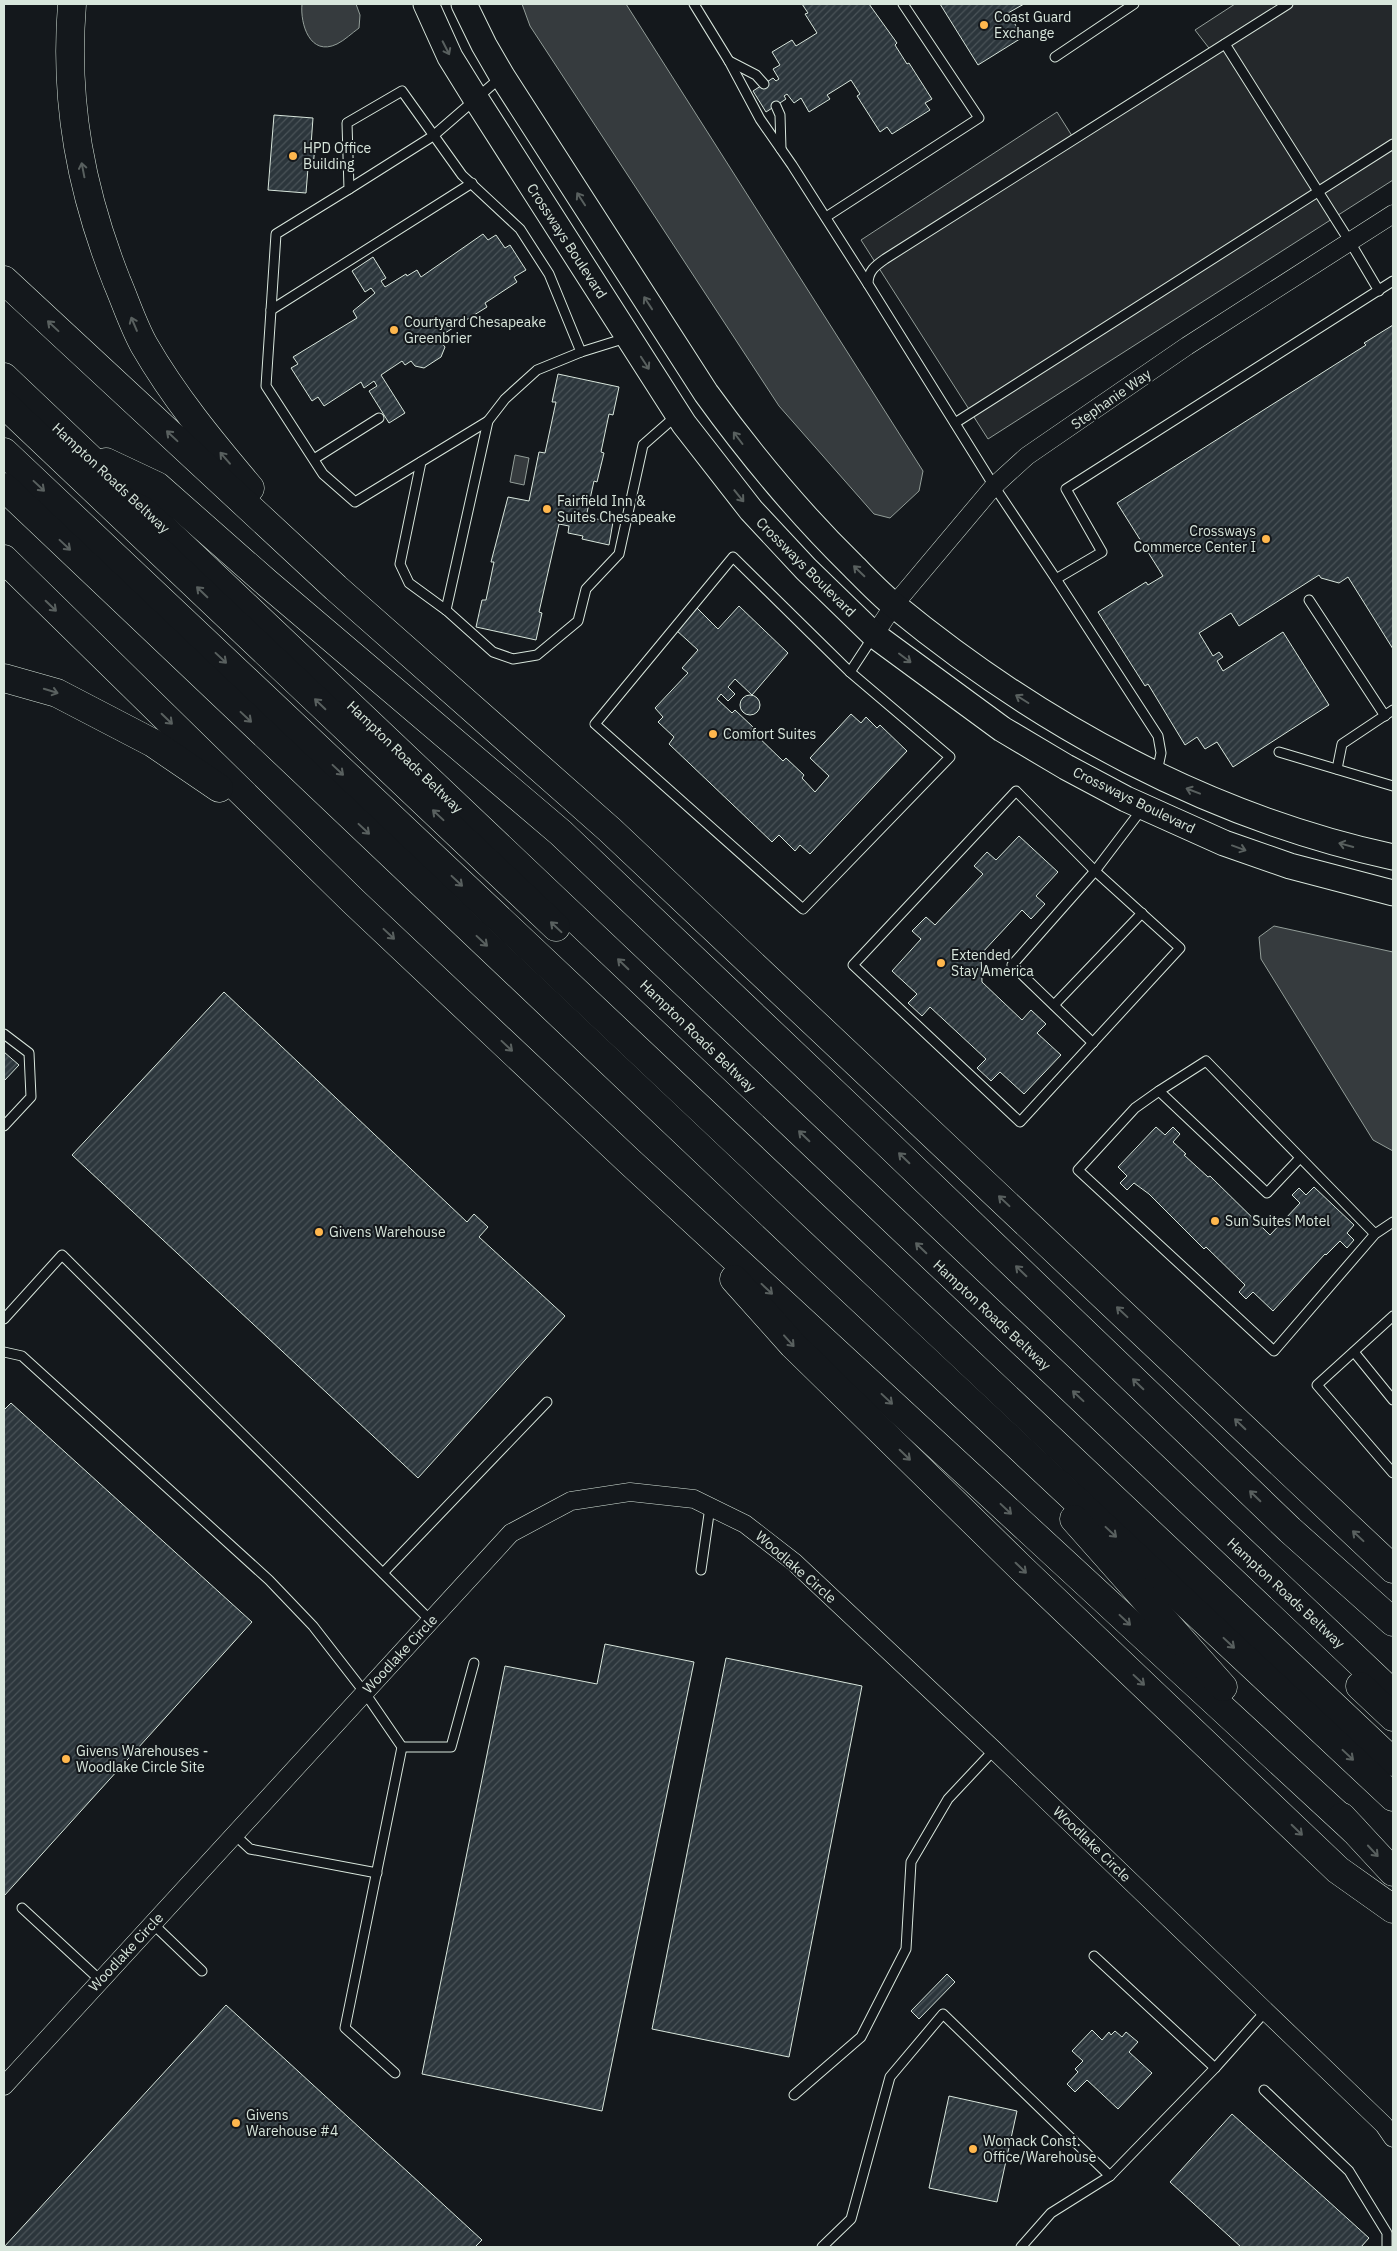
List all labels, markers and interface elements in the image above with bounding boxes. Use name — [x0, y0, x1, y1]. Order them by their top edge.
place label: Coast Guard Exchange — [994, 8, 1071, 42]
marker: Coast Guard Exchange — [978, 19, 990, 31]
one-way arrow — [442, 40, 451, 55]
place label: HPD Office Building — [303, 139, 371, 173]
marker: HPD Office Building — [287, 150, 299, 162]
one-way arrow — [77, 163, 87, 179]
street label: Crossways Boulevard — [523, 180, 611, 302]
one-way arrow — [575, 192, 585, 206]
one-way arrow — [642, 296, 653, 310]
place label: Courtyard Chesapeake Greenbrier — [404, 313, 546, 347]
one-way arrow — [129, 317, 139, 332]
one-way arrow — [46, 320, 59, 332]
marker: Courtyard Chesapeake Greenbrier — [388, 324, 400, 336]
one-way arrow — [640, 356, 650, 370]
street label: Stephanie Way — [1068, 365, 1154, 433]
street label: Hampton Roads Beltway — [48, 419, 174, 537]
one-way arrow — [166, 430, 179, 442]
one-way arrow — [733, 432, 744, 445]
one-way arrow — [219, 452, 230, 465]
one-way arrow — [33, 480, 45, 492]
one-way arrow — [733, 489, 744, 502]
place label: Fairfield Inn & Suites Chesapeake — [557, 492, 676, 526]
marker: Fairfield Inn & Suites Chesapeake — [541, 503, 553, 515]
street label: Crossways Boulevard — [752, 513, 860, 621]
place label: Crossways Commerce Center I — [1133, 522, 1256, 556]
marker: Crossways Commerce Center I — [1260, 533, 1272, 545]
one-way arrow — [58, 539, 71, 551]
one-way arrow — [853, 566, 865, 578]
one-way arrow — [196, 586, 209, 598]
one-way arrow — [45, 599, 57, 612]
one-way arrow — [214, 652, 227, 664]
one-way arrow — [898, 652, 911, 663]
one-way arrow — [42, 687, 58, 697]
one-way arrow — [1015, 694, 1029, 705]
street label: Hampton Roads Beltway — [343, 697, 467, 817]
one-way arrow — [314, 698, 326, 710]
one-way arrow — [240, 711, 252, 723]
one-way arrow — [161, 713, 174, 725]
place label: Comfort Suites — [723, 725, 817, 743]
marker: Comfort Suites — [707, 728, 719, 740]
street label: Crossways Boulevard — [1070, 763, 1198, 837]
one-way arrow — [332, 764, 345, 776]
one-way arrow — [1186, 786, 1201, 796]
one-way arrow — [432, 809, 444, 821]
one-way arrow — [358, 823, 370, 835]
one-way arrow — [1339, 840, 1355, 849]
one-way arrow — [1231, 844, 1246, 853]
one-way arrow — [451, 875, 463, 887]
one-way arrow — [550, 921, 563, 933]
one-way arrow — [382, 928, 395, 940]
one-way arrow — [476, 935, 488, 947]
place label: Extended Stay America — [951, 946, 1034, 980]
marker: Extended Stay America — [935, 957, 947, 969]
one-way arrow — [616, 958, 629, 970]
street label: Hampton Roads Beltway — [636, 976, 760, 1096]
one-way arrow — [501, 1040, 513, 1052]
one-way arrow — [797, 1130, 810, 1142]
one-way arrow — [897, 1152, 910, 1164]
one-way arrow — [997, 1195, 1010, 1207]
place label: Sun Suites Motel — [1225, 1212, 1330, 1230]
marker: Sun Suites Motel — [1209, 1215, 1221, 1227]
place label: Givens Warehouse — [329, 1223, 446, 1241]
marker: Givens Warehouse — [313, 1226, 325, 1238]
one-way arrow — [916, 1243, 928, 1255]
street label: Hampton Roads Beltway — [929, 1256, 1055, 1374]
one-way arrow — [1014, 1265, 1027, 1277]
one-way arrow — [761, 1283, 774, 1295]
one-way arrow — [1115, 1306, 1128, 1318]
one-way arrow — [783, 1334, 795, 1347]
one-way arrow — [1132, 1378, 1144, 1390]
one-way arrow — [1071, 1390, 1084, 1402]
one-way arrow — [880, 1393, 893, 1405]
one-way arrow — [1234, 1418, 1246, 1430]
one-way arrow — [899, 1449, 911, 1461]
one-way arrow — [1249, 1490, 1261, 1502]
one-way arrow — [999, 1503, 1012, 1515]
one-way arrow — [1104, 1526, 1117, 1538]
street label: Woodlake Circle — [752, 1527, 840, 1607]
one-way arrow — [1352, 1530, 1364, 1542]
street label: Hampton Roads Beltway — [1223, 1534, 1349, 1652]
one-way arrow — [1015, 1562, 1027, 1574]
street label: Woodlake Circle — [359, 1611, 441, 1697]
one-way arrow — [1119, 1614, 1132, 1626]
one-way arrow — [1223, 1637, 1236, 1649]
one-way arrow — [1133, 1674, 1146, 1686]
place label: Givens Warehouses - Woodlake Circle Site — [76, 1742, 208, 1776]
one-way arrow — [1341, 1749, 1354, 1761]
marker: Givens Warehouses - Woodlake Circle Site — [60, 1753, 72, 1765]
street label: Woodlake Circle — [1049, 1802, 1135, 1886]
one-way arrow — [1291, 1824, 1303, 1836]
one-way arrow — [1367, 1845, 1379, 1857]
street label: Woodlake Circle — [85, 1909, 167, 1995]
place label: Givens Warehouse #4 — [246, 2106, 339, 2140]
marker: Givens Warehouse #4 — [230, 2117, 242, 2129]
place label: Womack Const. Office/Warehouse — [983, 2132, 1097, 2166]
marker: Womack Const. Office/Warehouse — [967, 2143, 979, 2155]

